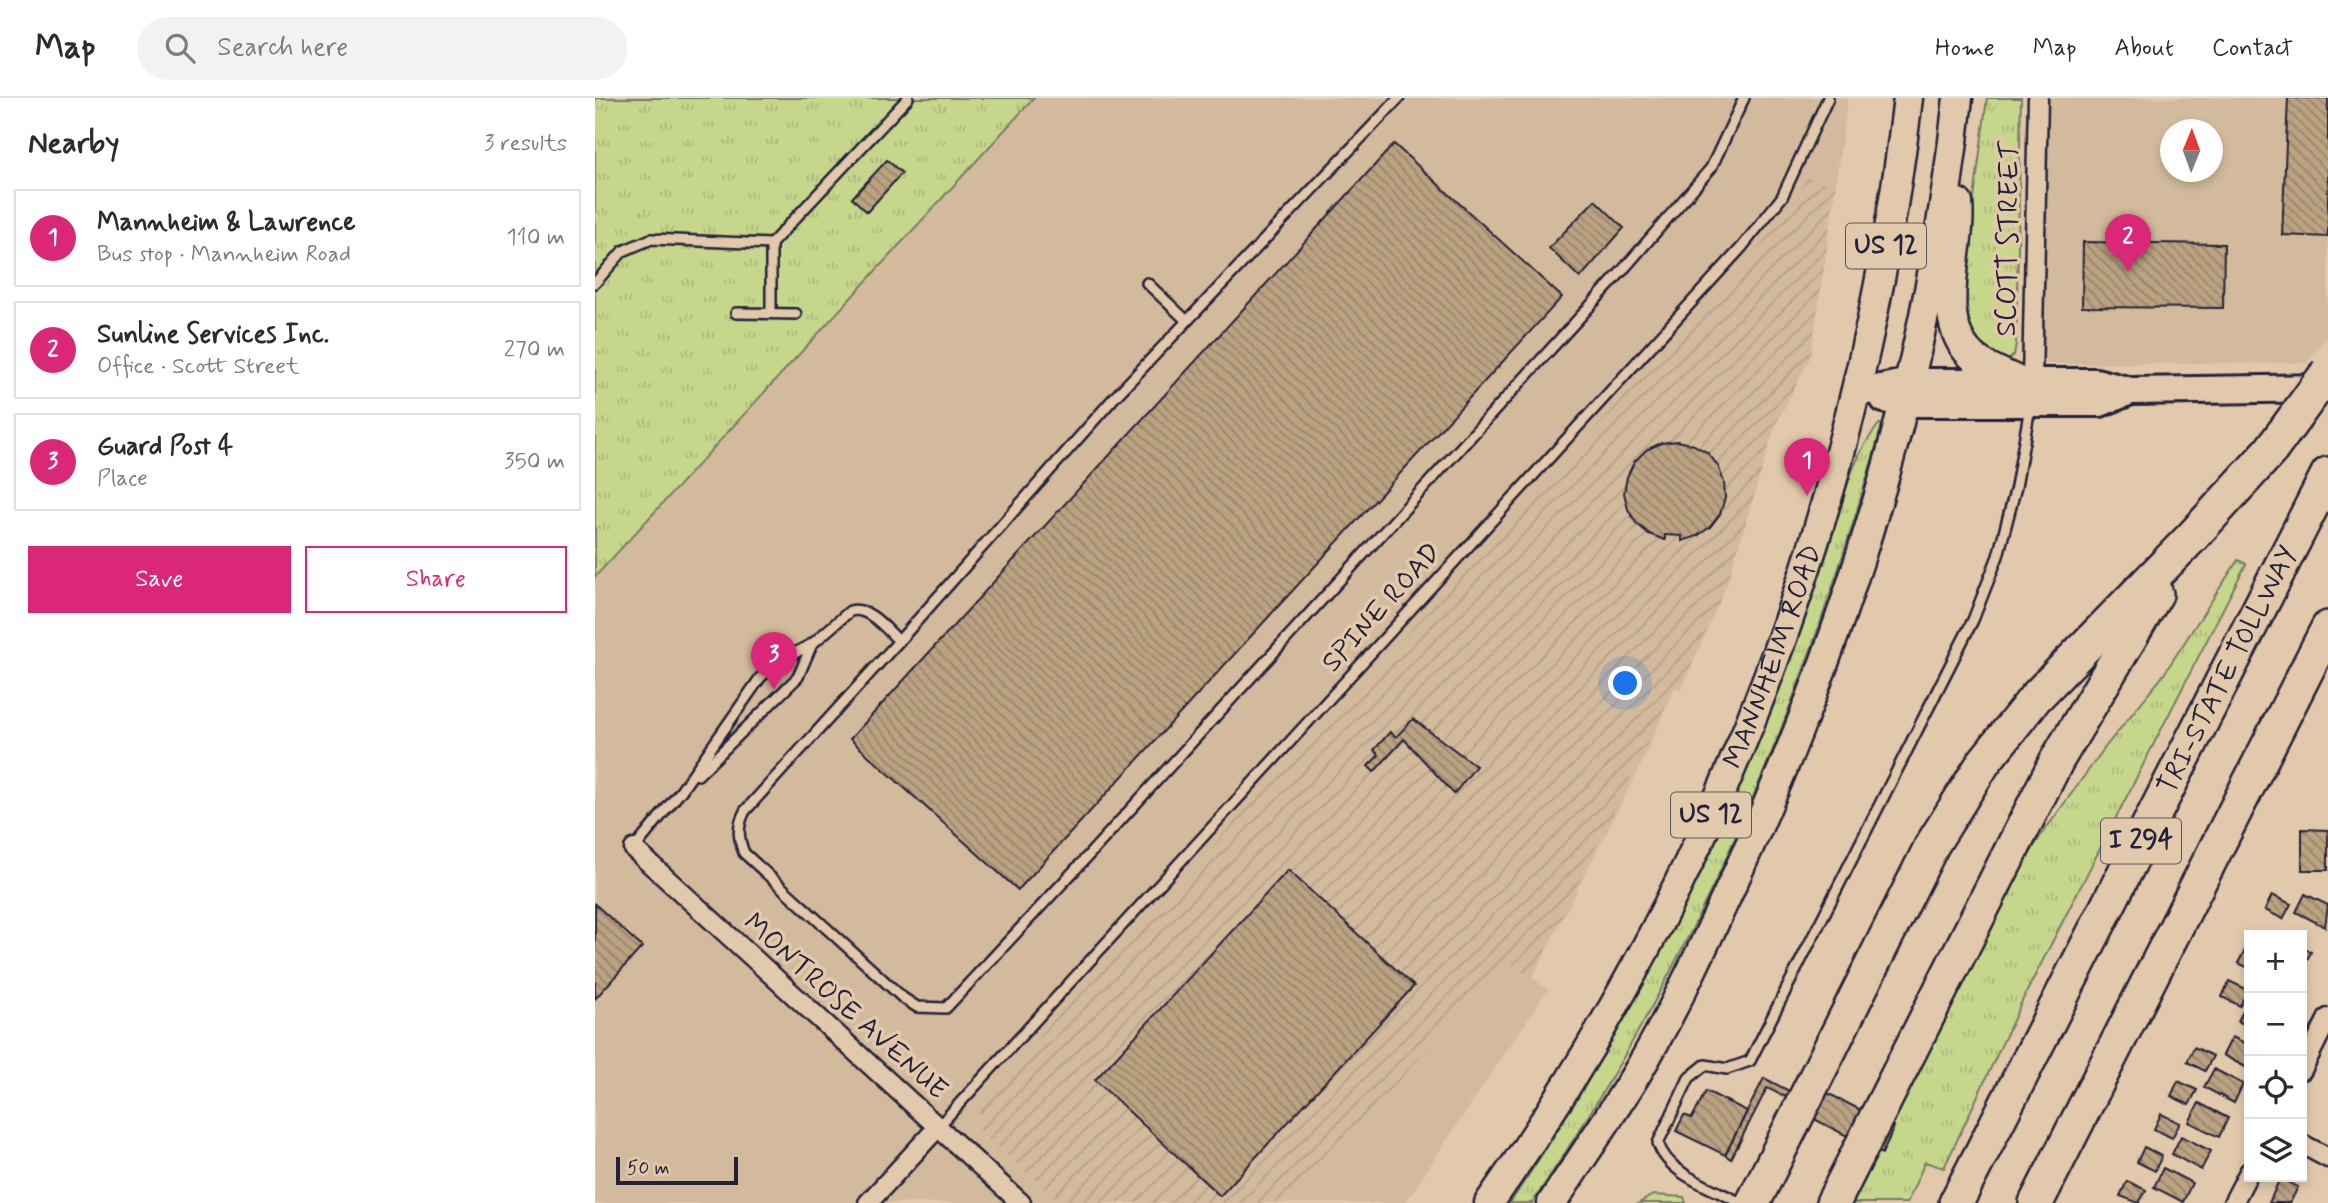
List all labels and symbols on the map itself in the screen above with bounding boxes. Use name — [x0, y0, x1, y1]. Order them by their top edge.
north arrow — [2160, 119, 2223, 182]
street label: SCOTT STREET — [1989, 140, 2029, 337]
pin: 2 — [2105, 214, 2151, 272]
road number: US 12 — [1846, 223, 1926, 268]
pin: 1 — [1784, 438, 1830, 496]
street label: SPINE ROAD — [1314, 535, 1450, 681]
street label: MANNHEIM ROAD — [1715, 540, 1831, 774]
street label: TRI-STATE TOLLWAY — [2149, 540, 2307, 801]
pin: 3 — [751, 632, 797, 690]
your location — [1608, 666, 1642, 700]
road number: US 12 — [1671, 792, 1751, 838]
road number: I 294 — [2101, 818, 2181, 863]
street label: MONTROSE AVENUE — [735, 905, 955, 1109]
scale bar — [616, 1154, 739, 1186]

